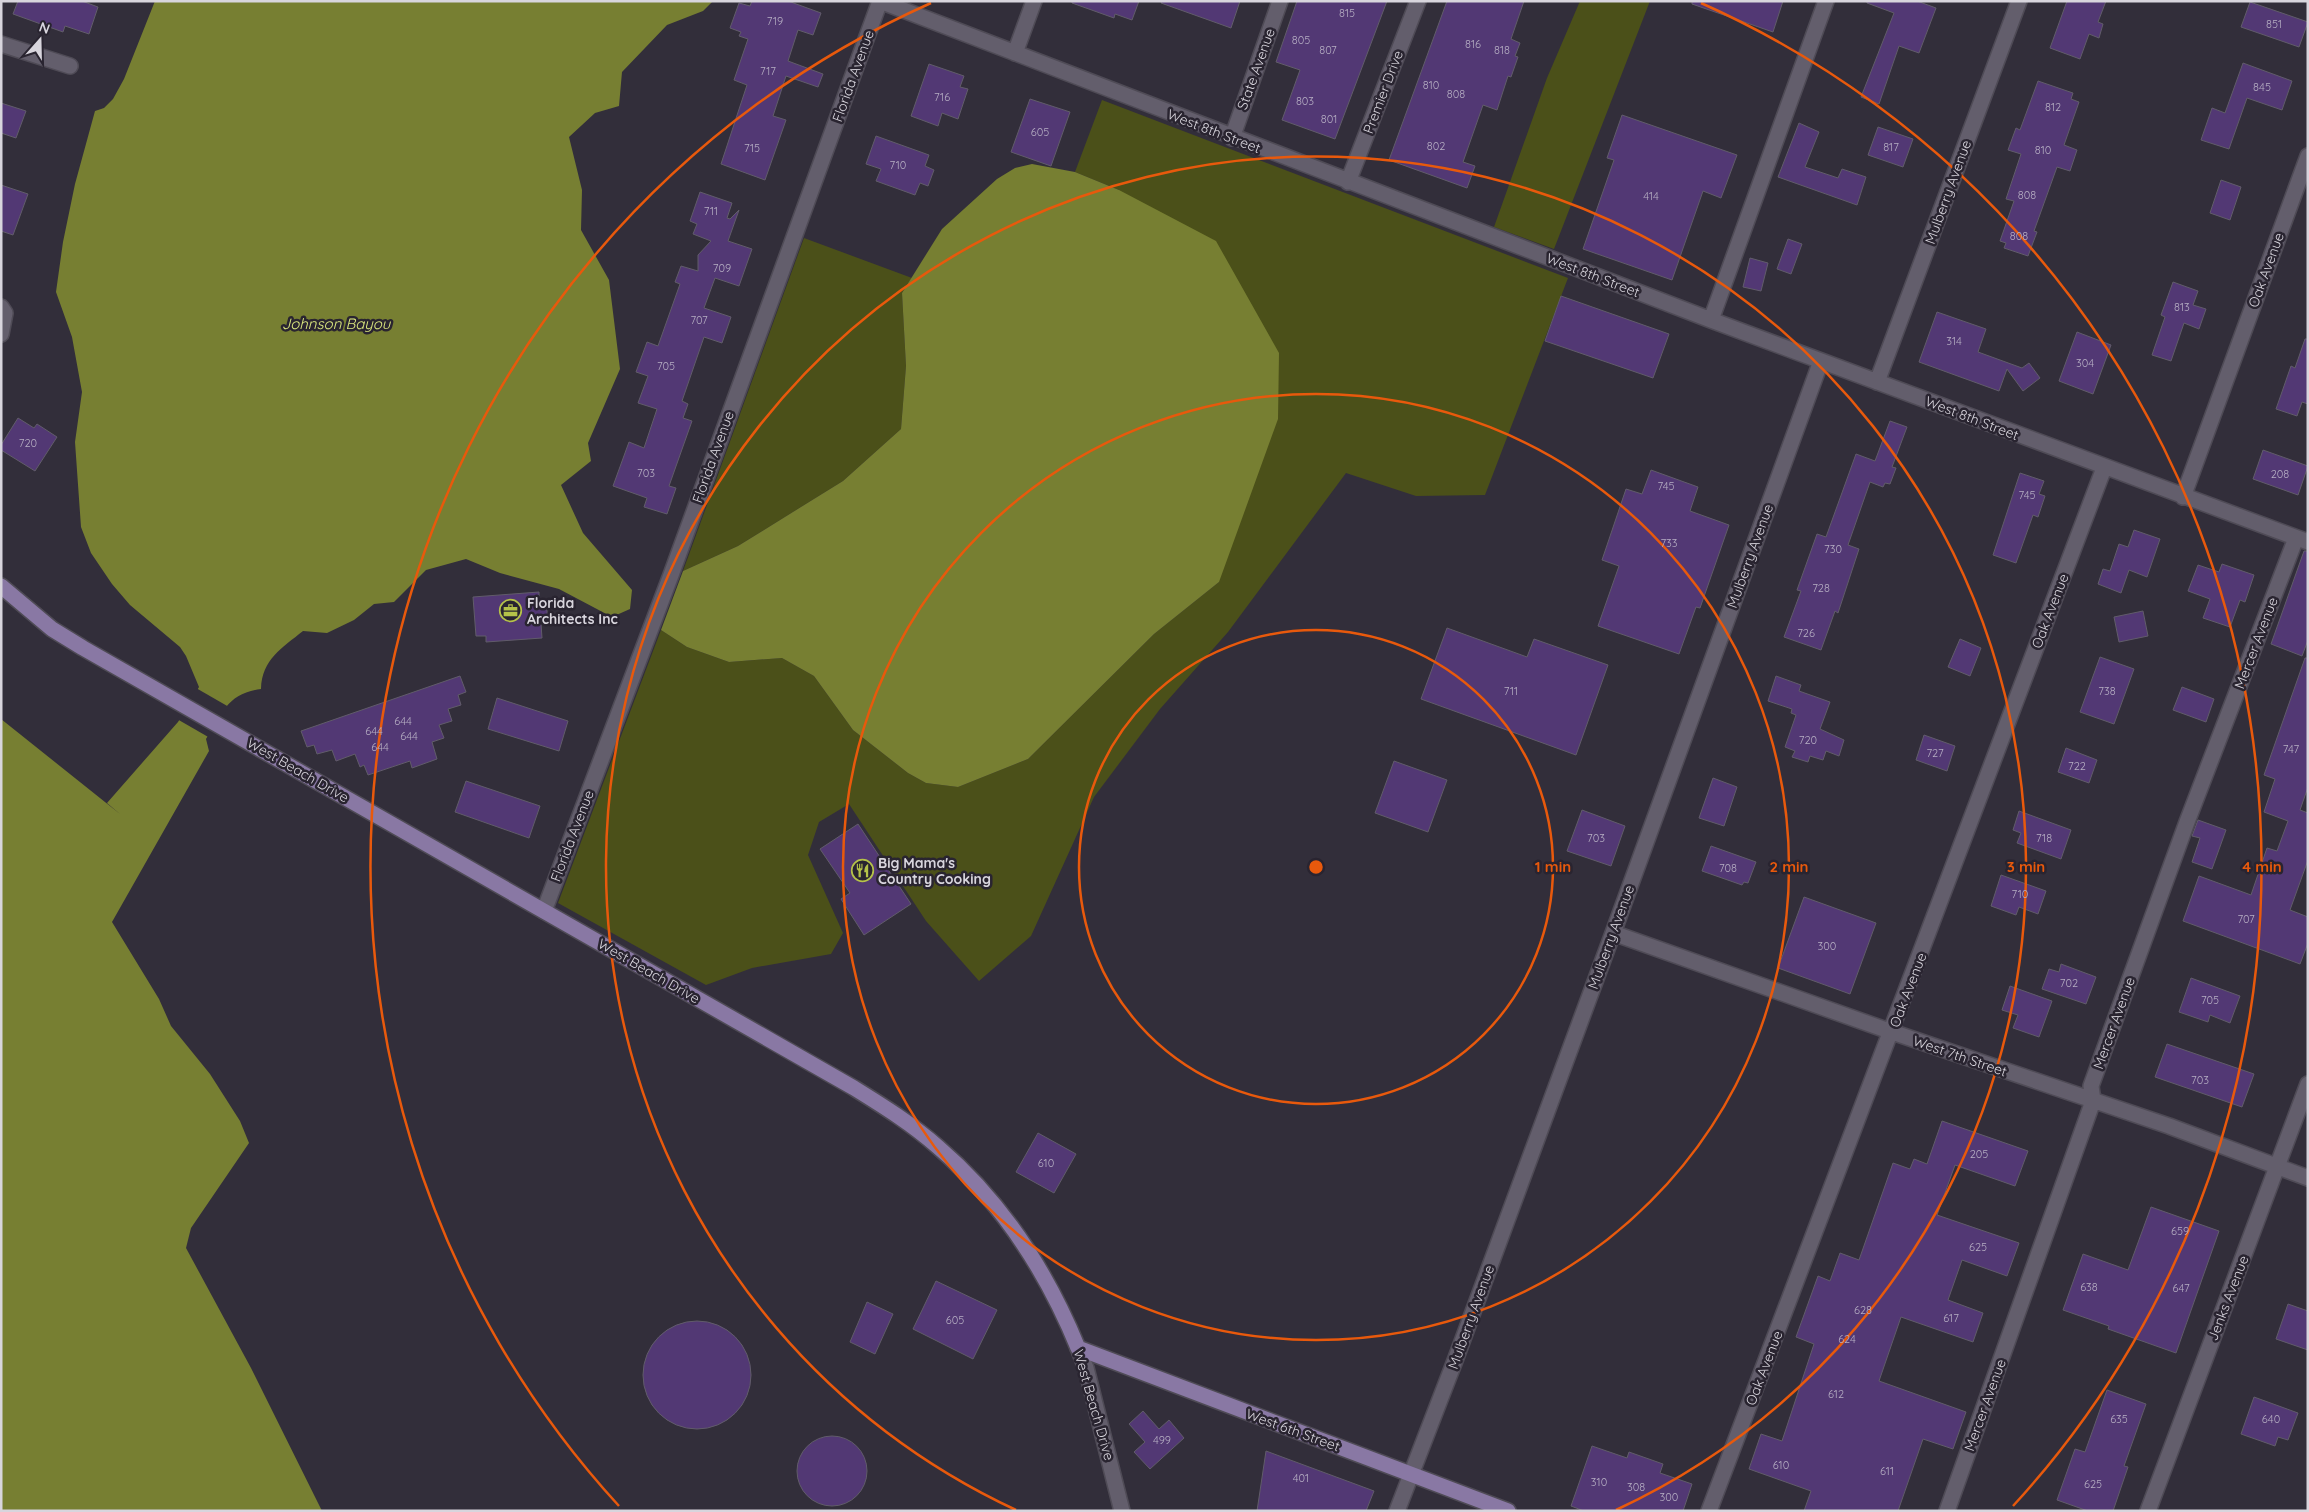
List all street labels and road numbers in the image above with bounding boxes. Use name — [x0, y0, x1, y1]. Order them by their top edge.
street label: State Avenue — [1233, 26, 1279, 112]
street label: Florida Avenue — [828, 27, 878, 124]
street label: Premier Drive — [1359, 48, 1407, 136]
street label: West 8th Street — [1165, 105, 1264, 157]
street label: Mulberry Avenue — [1921, 137, 1975, 247]
street label: Oak Avenue — [2244, 230, 2288, 310]
street label: West 8th Street — [1544, 249, 1643, 301]
street label: West 8th Street — [1923, 392, 2022, 444]
street label: Florida Avenue — [688, 408, 738, 505]
street label: Mulberry Avenue — [1723, 501, 1777, 611]
street label: Oak Avenue — [2028, 571, 2072, 651]
street label: Mercer Avenue — [2230, 594, 2282, 691]
street label: West Beach Drive — [244, 734, 352, 806]
street label: Florida Avenue — [546, 788, 598, 884]
street label: Mulberry Avenue — [1584, 882, 1638, 992]
street label: West Beach Drive — [595, 935, 703, 1007]
street label: Oak Avenue — [1886, 950, 1930, 1030]
street label: Mercer Avenue — [2089, 974, 2139, 1072]
street label: West 7th Street — [1911, 1031, 2010, 1081]
street label: Jenks Avenue — [2204, 1253, 2253, 1343]
street label: Mulberry Avenue — [1444, 1262, 1498, 1372]
street label: Oak Avenue — [1742, 1328, 1786, 1408]
street label: West Beach Drive — [1070, 1347, 1118, 1463]
street label: Mercer Avenue — [1960, 1356, 2010, 1454]
street label: West 6th Street — [1244, 1405, 1343, 1455]

